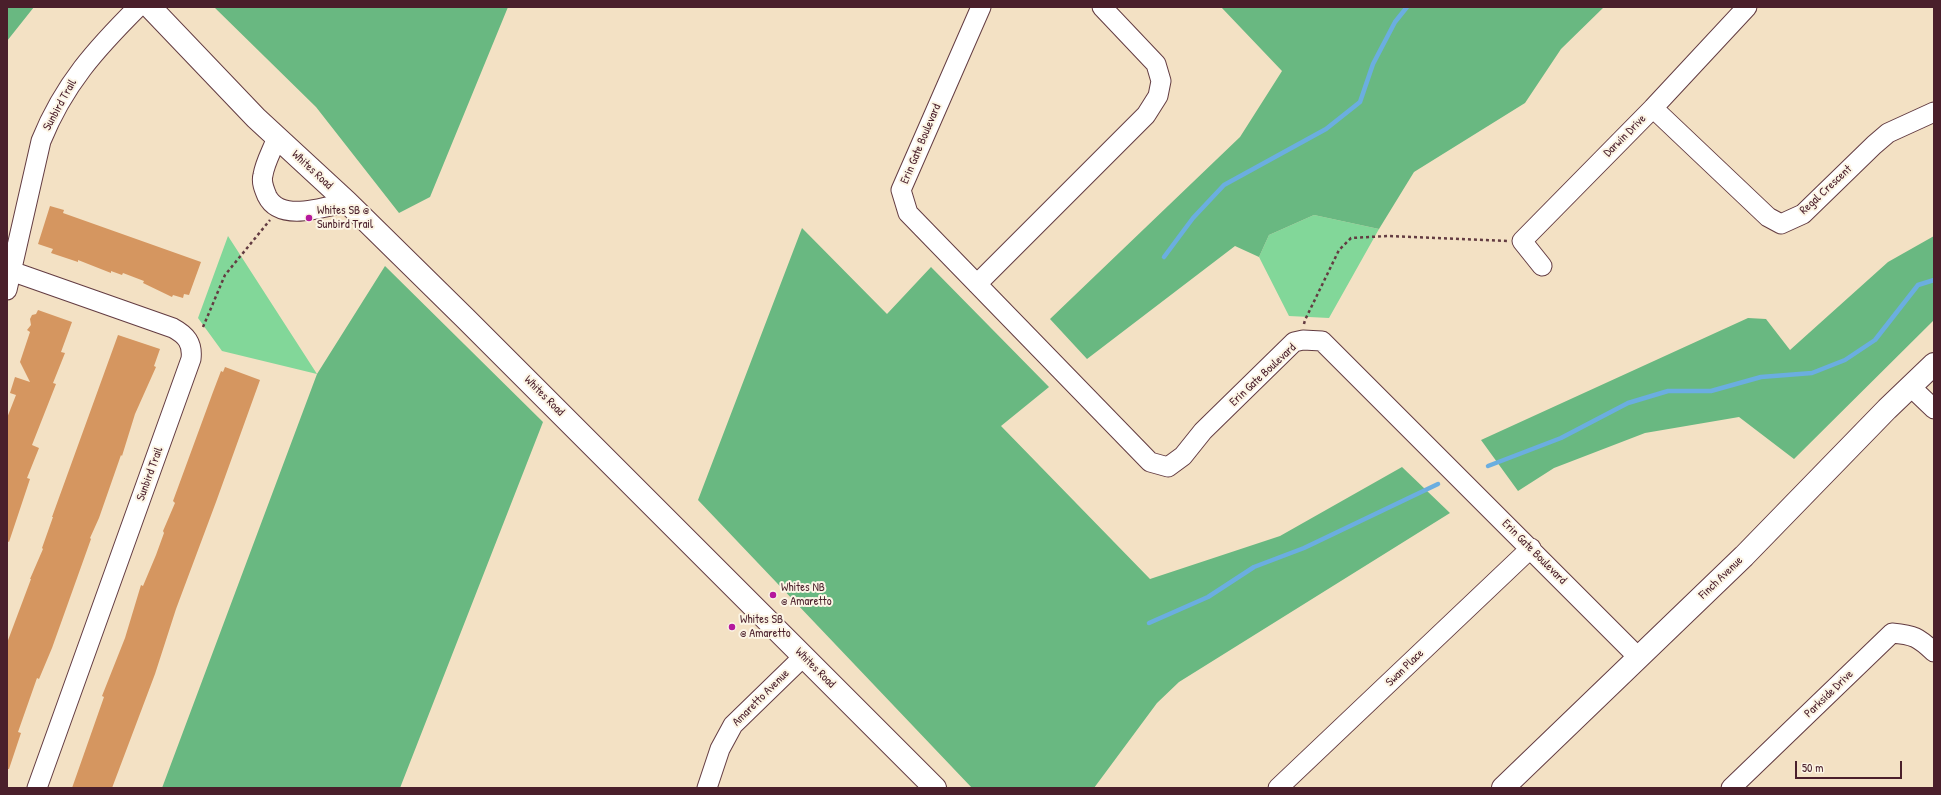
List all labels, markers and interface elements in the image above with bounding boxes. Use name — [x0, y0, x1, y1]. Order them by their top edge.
street label: Sunbird Trail — [40, 77, 80, 133]
street label: Erin Gate Boulevard — [898, 102, 944, 186]
street label: Darwin Drive — [1601, 112, 1649, 160]
street label: Whites Road — [288, 147, 336, 193]
street label: Regal Crescent — [1797, 162, 1855, 218]
place label: Whites SB @ Sunbird Trail — [317, 204, 373, 232]
marker: Whites SB @ Sunbird Trail — [304, 213, 314, 223]
street label: Erin Gate Boulevard — [1227, 341, 1299, 409]
street label: Whites Road — [521, 373, 567, 419]
street label: Sunbird Trail — [134, 445, 166, 503]
street label: Erin Gate Boulevard — [1499, 517, 1569, 587]
street label: Finch Avenue — [1696, 554, 1746, 602]
place label: Whites NB @ Amaretto — [781, 581, 832, 609]
marker: Whites NB @ Amaretto — [768, 590, 778, 600]
place label: Whites SB @ Amaretto — [740, 613, 791, 641]
marker: Whites SB @ Amaretto — [727, 622, 737, 632]
street label: Whites Road — [792, 645, 838, 691]
street label: Swan Place — [1383, 646, 1427, 690]
street label: Amaretto Avenue — [730, 667, 792, 729]
street label: Parkside Drive — [1802, 667, 1856, 721]
scale bar — [1797, 753, 1904, 779]
text: 50 m — [1802, 759, 1823, 776]

